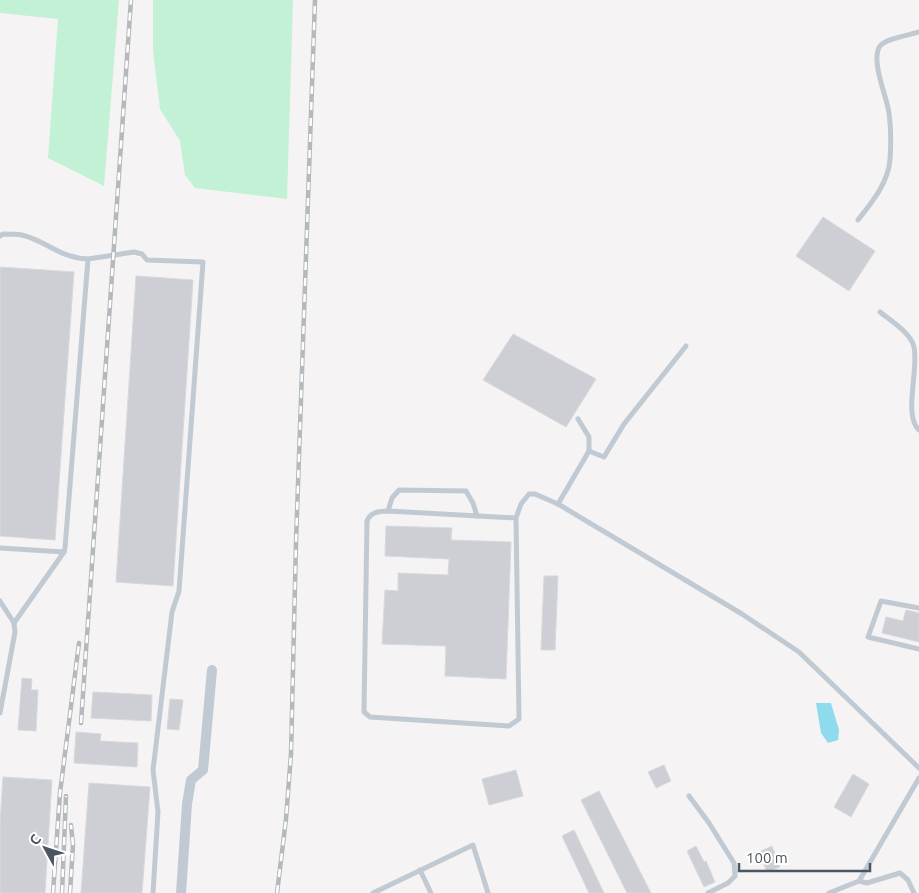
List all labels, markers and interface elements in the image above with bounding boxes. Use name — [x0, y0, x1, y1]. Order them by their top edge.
north arrow — [20, 823, 70, 873]
text: С — [26, 831, 44, 848]
scale bar — [739, 840, 870, 872]
text: 100 m — [746, 849, 788, 866]

